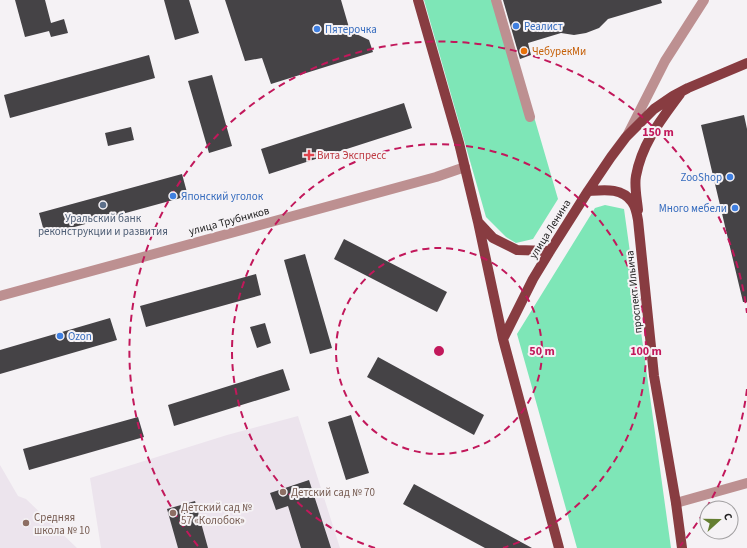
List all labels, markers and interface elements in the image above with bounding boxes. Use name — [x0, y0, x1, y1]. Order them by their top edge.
place label: Реалист — [524, 19, 563, 34]
marker: Реалист — [511, 21, 521, 31]
place label: Пятерочка — [325, 22, 377, 37]
marker: Пятерочка — [312, 24, 322, 34]
place label: ЧебурекМи — [532, 44, 586, 59]
marker: ЧебурекМи — [519, 46, 529, 56]
text: 150 m — [642, 124, 674, 141]
place label: Вита Экспресс — [317, 148, 386, 163]
marker: Вита Экспресс — [304, 150, 314, 160]
place label: ZooShop — [680, 170, 722, 185]
marker: ZooShop — [725, 172, 735, 182]
place label: Японский уголок — [181, 189, 264, 204]
marker: Японский уголок — [168, 191, 178, 201]
street label: улица Ленина — [526, 196, 574, 262]
marker: Уральский банк реконструкции и развития — [98, 200, 108, 210]
place label: Много мебели — [659, 201, 727, 216]
street label: улица Трубников — [187, 203, 271, 239]
marker: Много мебели — [730, 203, 740, 213]
place label: Уральский банк реконструкции и развития — [38, 211, 168, 239]
street label: проспект Ильича — [622, 250, 646, 334]
place label: Ozon — [68, 329, 92, 344]
marker: Ozon — [55, 331, 65, 341]
text: 50 m — [529, 343, 555, 360]
text: 100 m — [630, 343, 662, 360]
centre of rings — [432, 344, 446, 358]
place label: Детский сад № 70 — [291, 485, 375, 500]
marker: Детский сад № 70 — [278, 487, 288, 497]
place label: Детский сад № 57 «Колобок» — [181, 500, 252, 528]
north arrow — [699, 500, 739, 540]
marker: Детский сад № 57 «Колобок» — [168, 508, 178, 518]
place label: Средняя школа № 10 — [34, 510, 90, 538]
text: С — [720, 511, 736, 523]
marker: Средняя школа № 10 — [21, 518, 31, 528]

